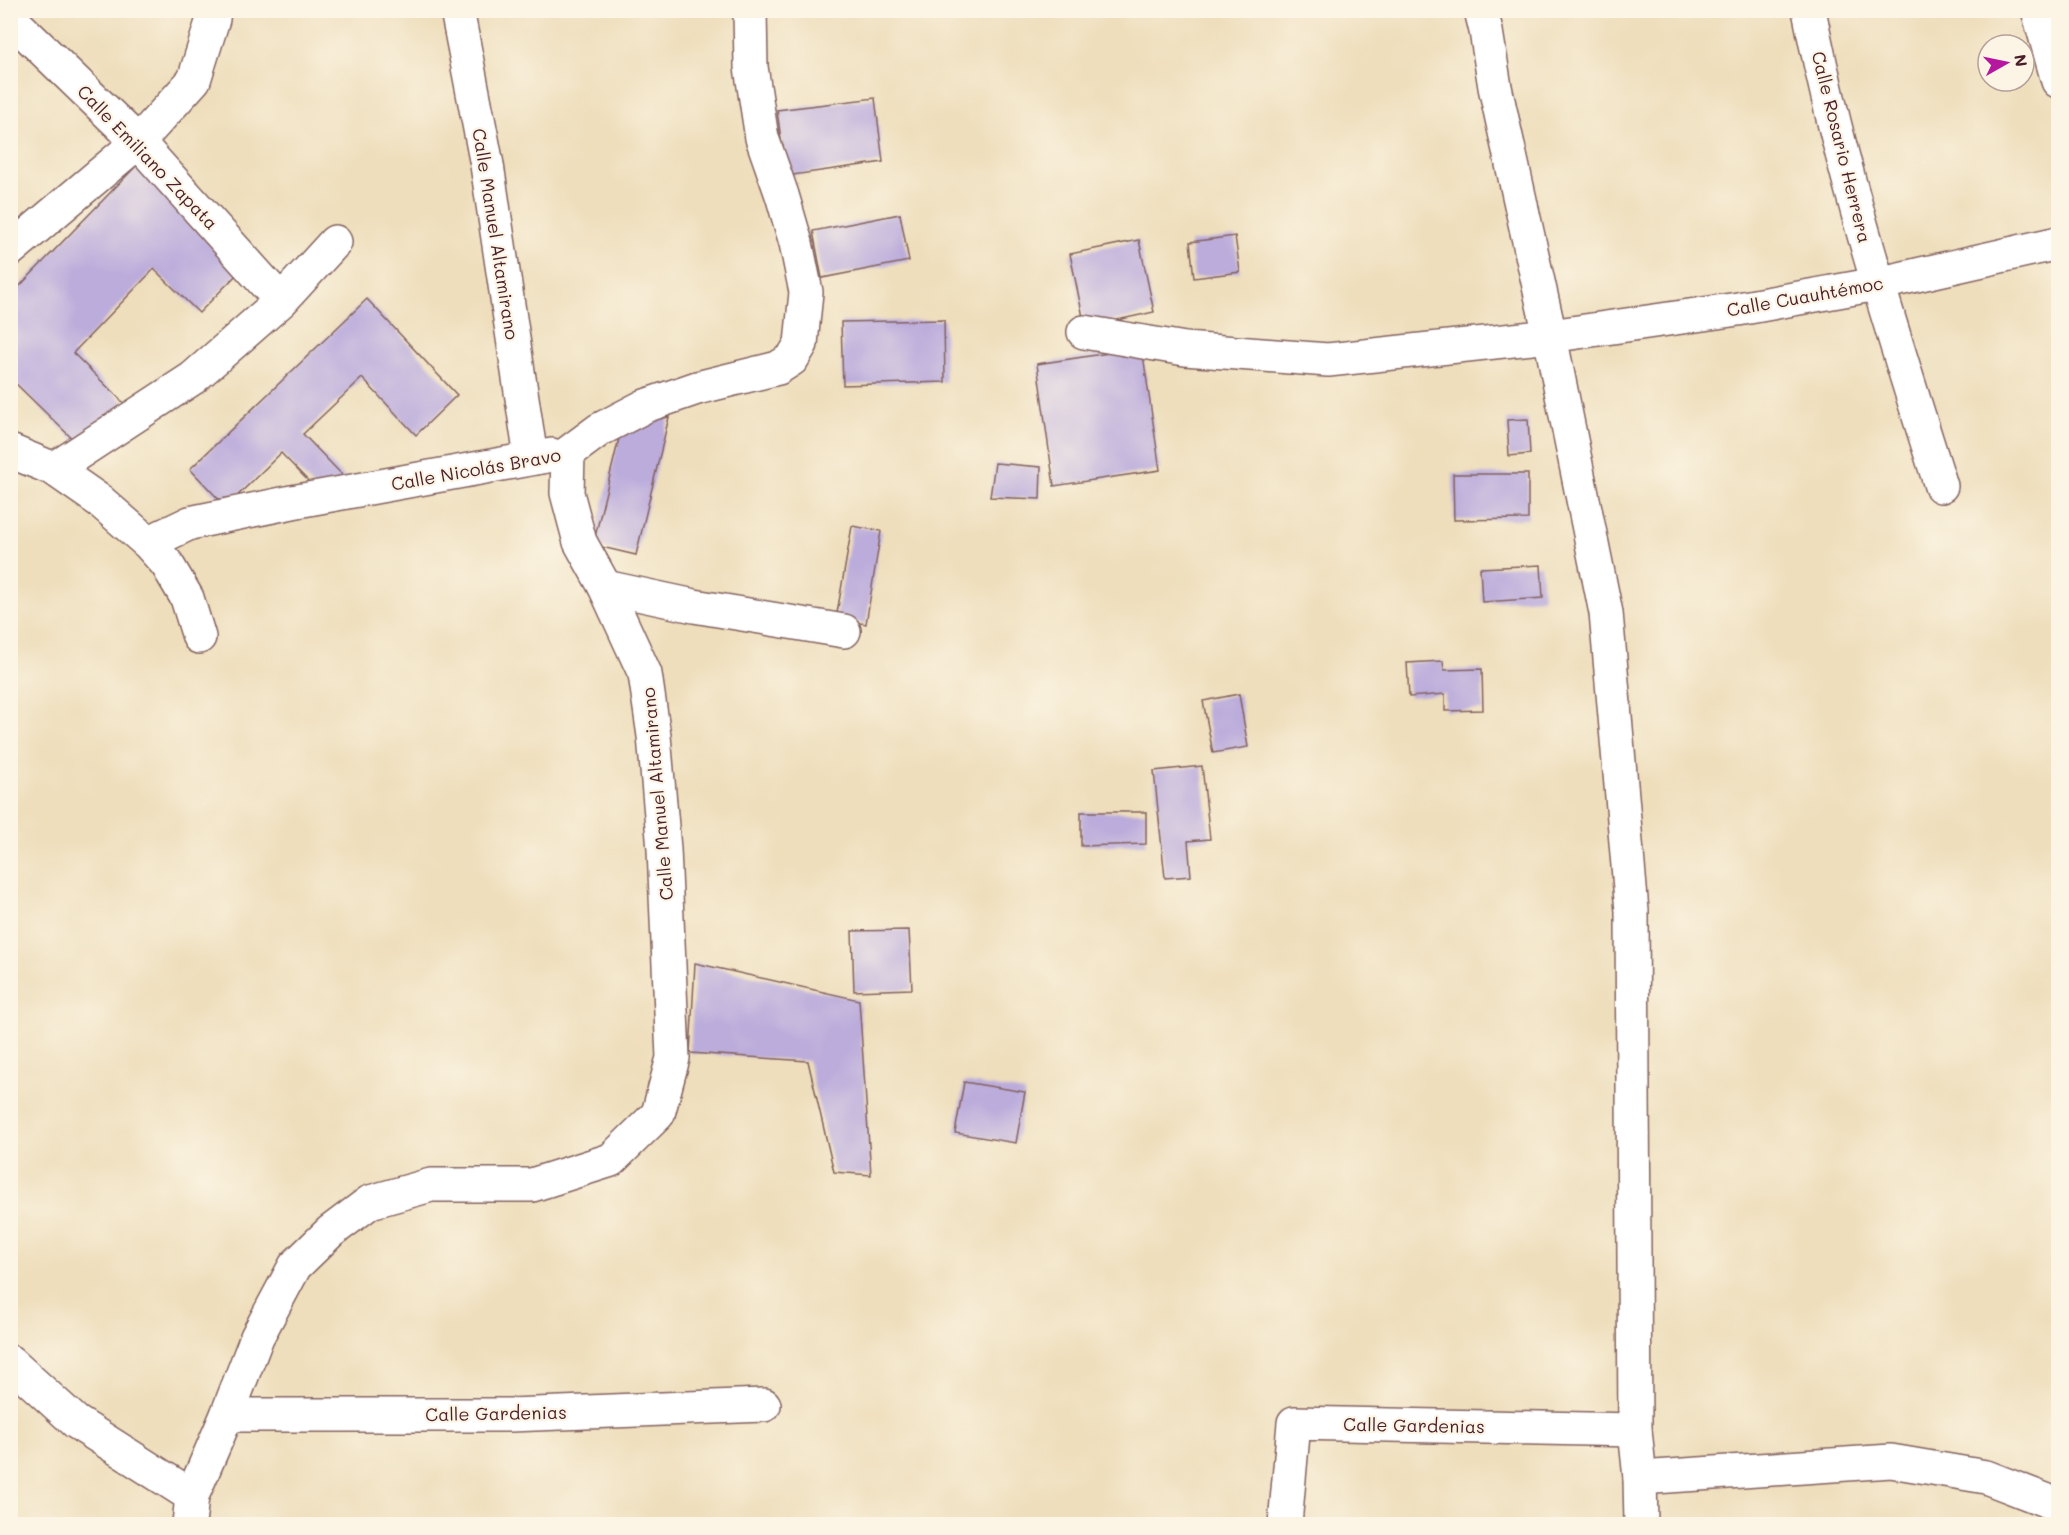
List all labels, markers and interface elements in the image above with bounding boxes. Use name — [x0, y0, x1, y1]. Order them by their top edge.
north arrow — [1976, 33, 2036, 93]
street label: Calle Rosario Herrera — [1807, 49, 1877, 245]
text: N — [2010, 53, 2033, 68]
street label: Calle Emiliano Zapata — [72, 79, 224, 235]
street label: Calle Manuel Altamirano — [467, 127, 525, 342]
street label: Calle Cuauhtémoc — [1725, 270, 1885, 322]
street label: Calle Nicolás Bravo — [389, 442, 563, 496]
street label: Calle Manuel Altamirano — [636, 686, 678, 901]
street label: Calle Gardenias — [425, 1400, 567, 1426]
street label: Calle Gardenias — [1343, 1412, 1485, 1438]

